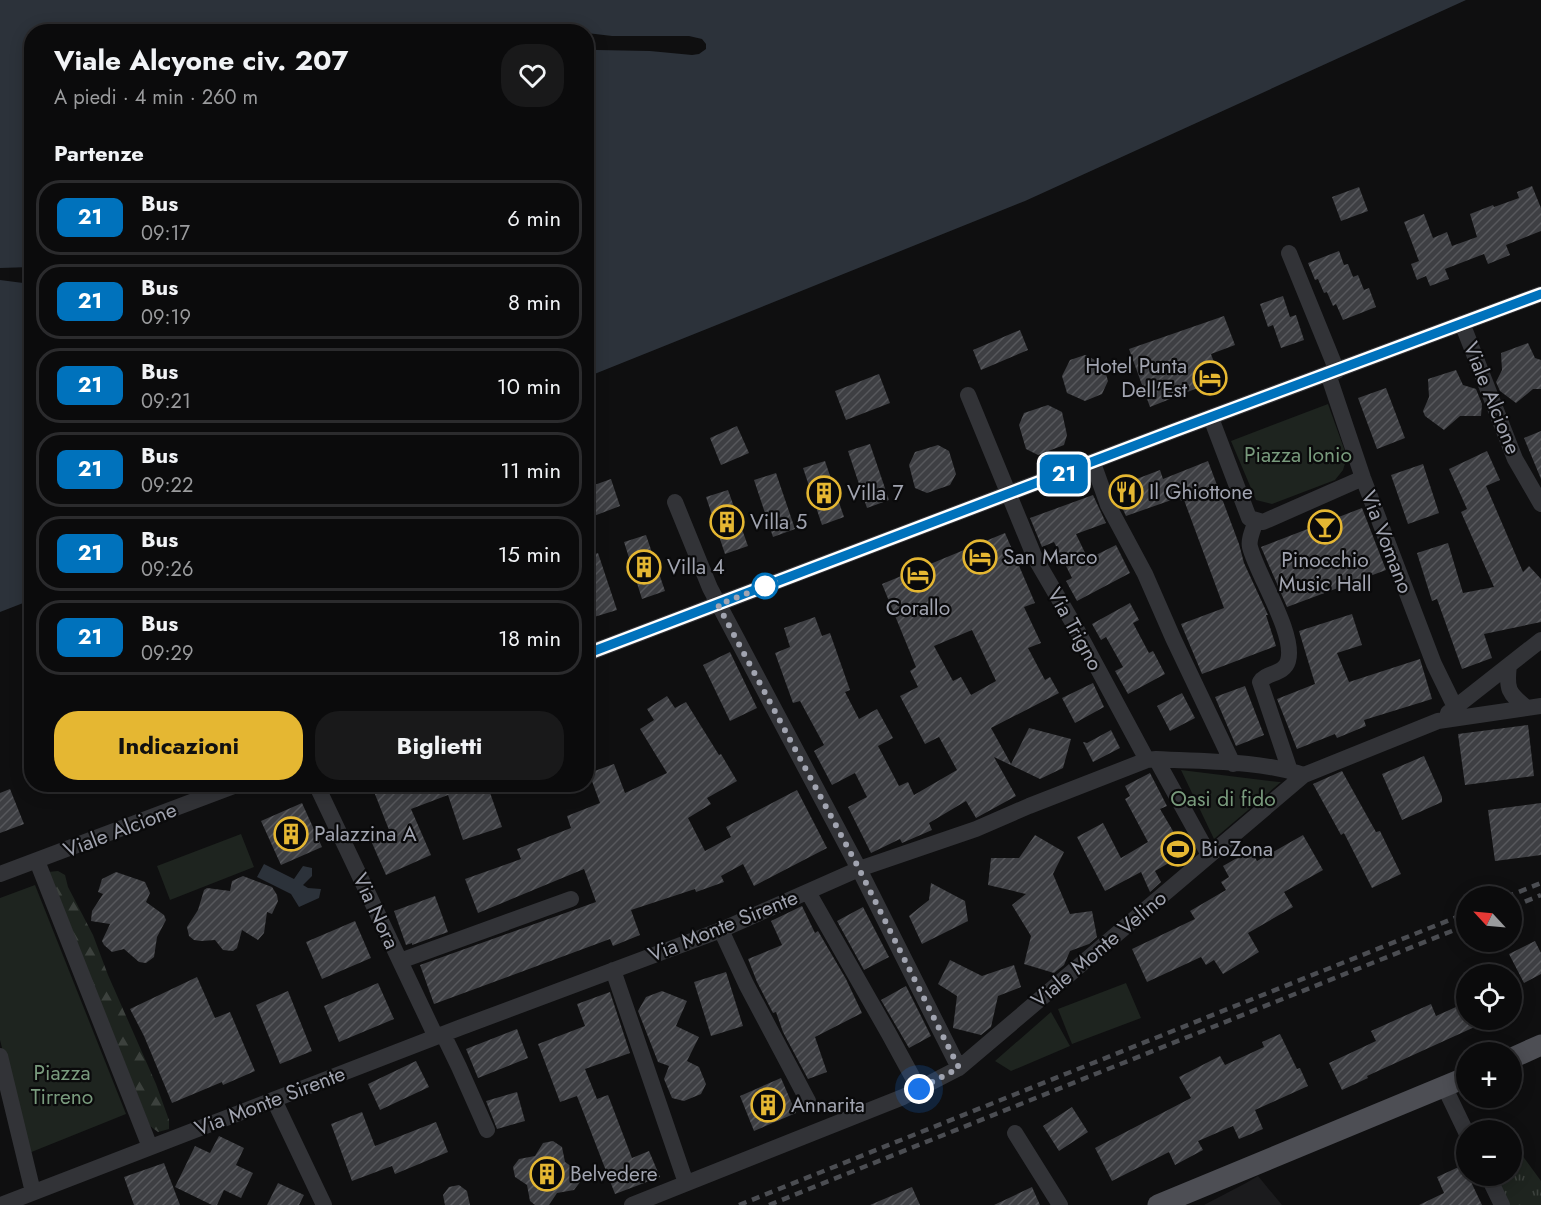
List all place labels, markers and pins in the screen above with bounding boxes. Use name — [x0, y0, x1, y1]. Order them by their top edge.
place label: Hotel Punta Dell'Est — [1085, 351, 1187, 405]
hotel icon: Hotel Punta Dell'Est — [1192, 360, 1228, 396]
restaurant icon: Il Ghiottone — [1108, 474, 1144, 510]
building icon: Villa 7 — [806, 475, 842, 511]
place label: Il Ghiottone — [1149, 477, 1253, 507]
place label: Villa 7 — [847, 478, 903, 508]
building icon: Villa 5 — [709, 504, 745, 540]
place label: Villa 5 — [750, 507, 807, 537]
bar icon: Pinocchio Music Hall — [1307, 509, 1343, 545]
hotel icon: San Marco — [962, 539, 998, 575]
place label: San Marco — [1003, 542, 1097, 572]
place label: Pinocchio Music Hall — [1278, 545, 1372, 599]
building icon: Villa 4 — [626, 549, 662, 585]
place label: Villa 4 — [667, 552, 725, 582]
hotel icon: Corallo — [900, 557, 936, 593]
unlabelled marker — [752, 573, 778, 599]
place label: Corallo — [886, 593, 950, 623]
building icon: Palazzina A — [273, 816, 309, 852]
place label: Palazzina A — [314, 819, 417, 849]
sports icon: BioZona — [1160, 831, 1196, 867]
place label: BioZona — [1201, 834, 1273, 864]
building icon: Annarita — [750, 1087, 786, 1123]
place label: Annarita — [791, 1090, 865, 1120]
building icon: Belvedere — [529, 1156, 565, 1192]
place label: Belvedere — [570, 1159, 658, 1189]

